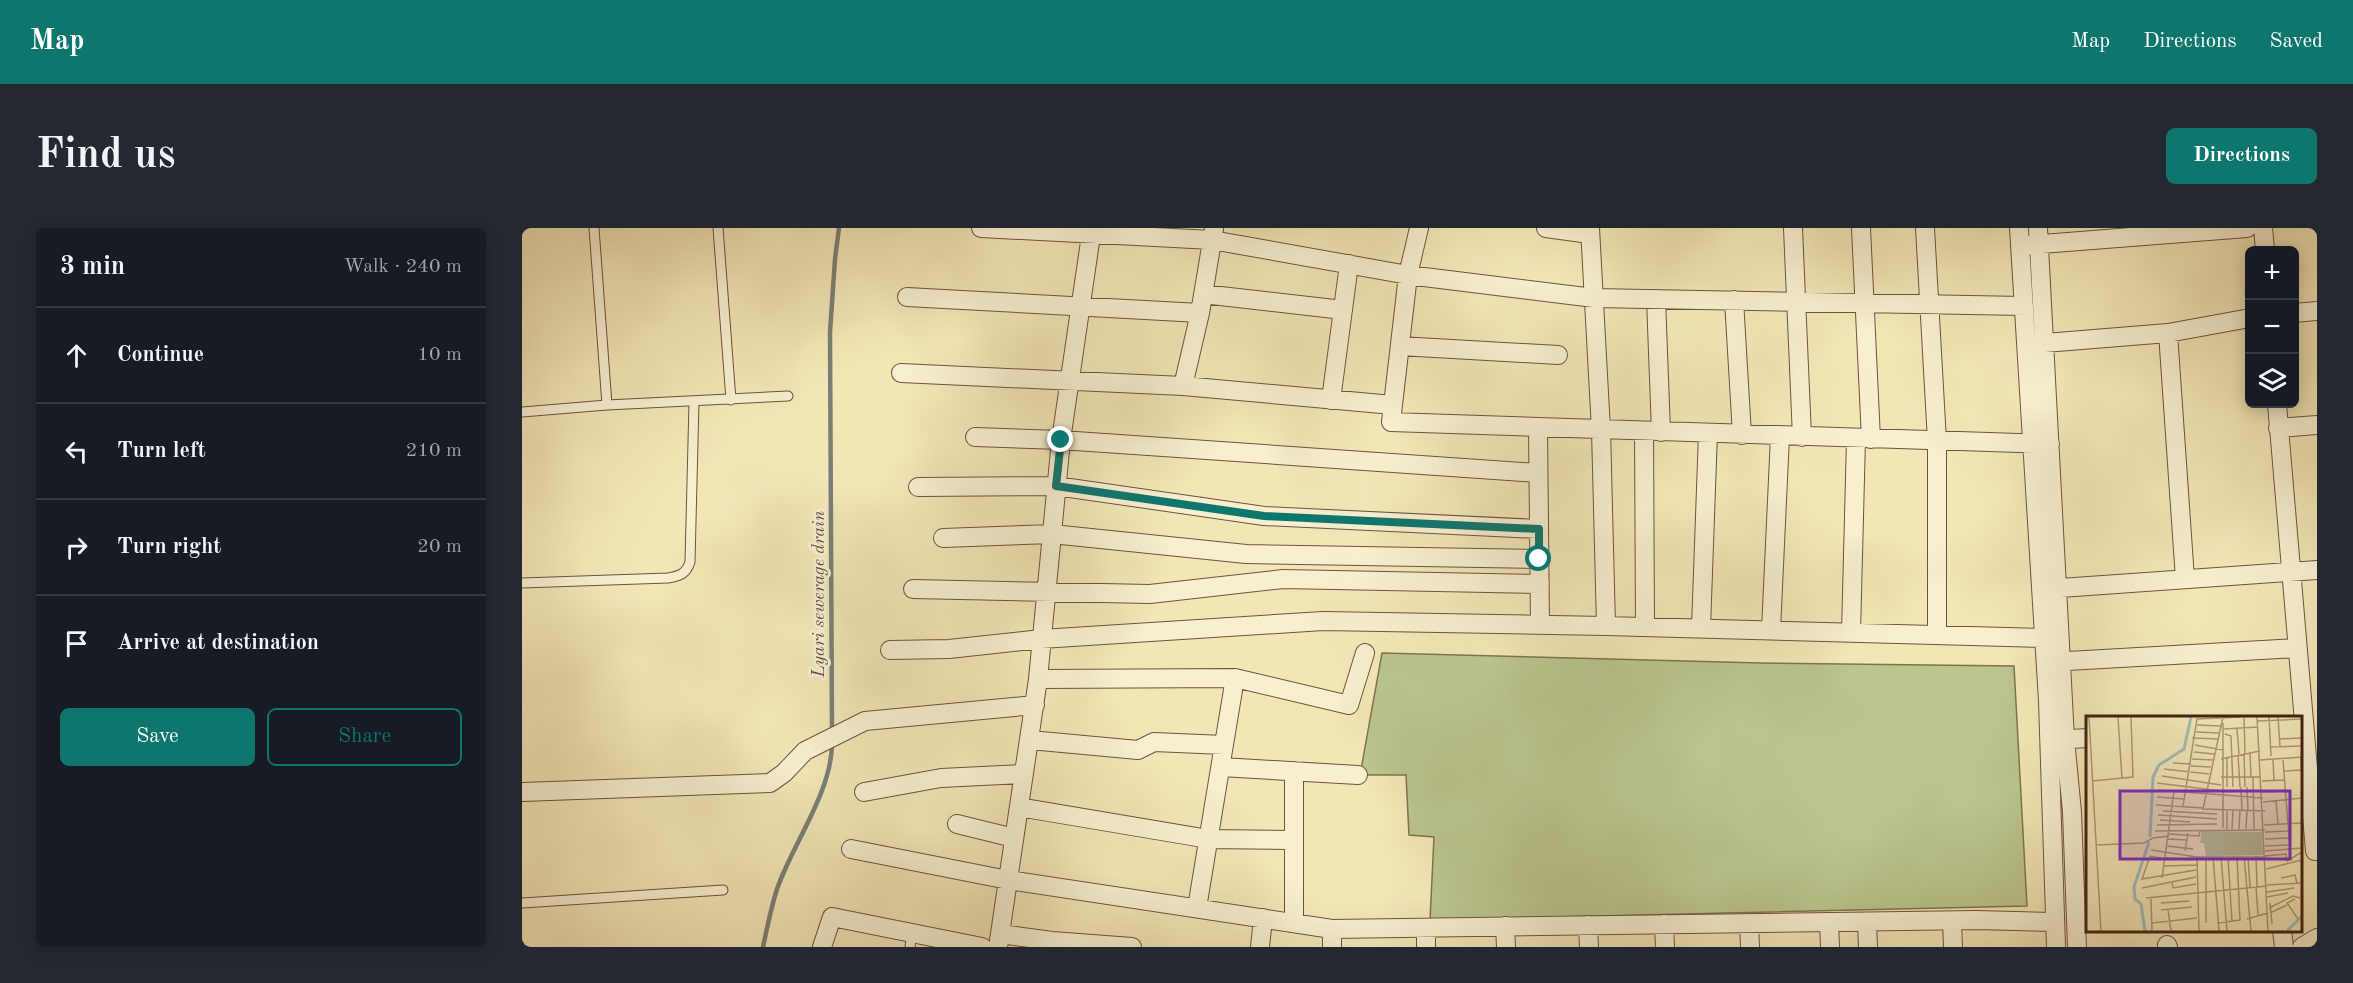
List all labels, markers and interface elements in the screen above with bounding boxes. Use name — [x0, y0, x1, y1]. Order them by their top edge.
text: Map — [30, 28, 84, 56]
text: Map — [2071, 31, 2110, 52]
text: Directions — [2143, 31, 2237, 52]
text: Saved — [2270, 31, 2323, 52]
button: Directions — [2166, 128, 2317, 184]
text: Find us — [36, 135, 175, 177]
map controls — [2245, 246, 2299, 408]
button: + — [2245, 246, 2299, 300]
text: 3 min — [60, 254, 125, 280]
text: Walk · 240 m — [343, 257, 462, 277]
button: − — [2245, 300, 2299, 354]
icon: ahead — [60, 339, 93, 372]
text: Continue — [117, 344, 204, 366]
text: 10 m — [417, 345, 462, 365]
button: layers — [2245, 354, 2299, 408]
route end — [1047, 426, 1073, 452]
icon: left — [60, 435, 93, 468]
text: Turn left — [117, 440, 206, 462]
text: 210 m — [406, 441, 462, 461]
water label: Lyari sewerage drain — [810, 511, 828, 678]
icon: right — [60, 531, 93, 564]
text: Turn right — [117, 536, 221, 558]
text: 20 m — [417, 537, 462, 557]
route start — [1525, 545, 1551, 571]
icon: arrive — [60, 627, 93, 660]
text: Arrive at destination — [117, 632, 319, 654]
button: Save — [60, 708, 255, 766]
button: Share — [267, 708, 462, 766]
inset map — [2086, 716, 2302, 932]

